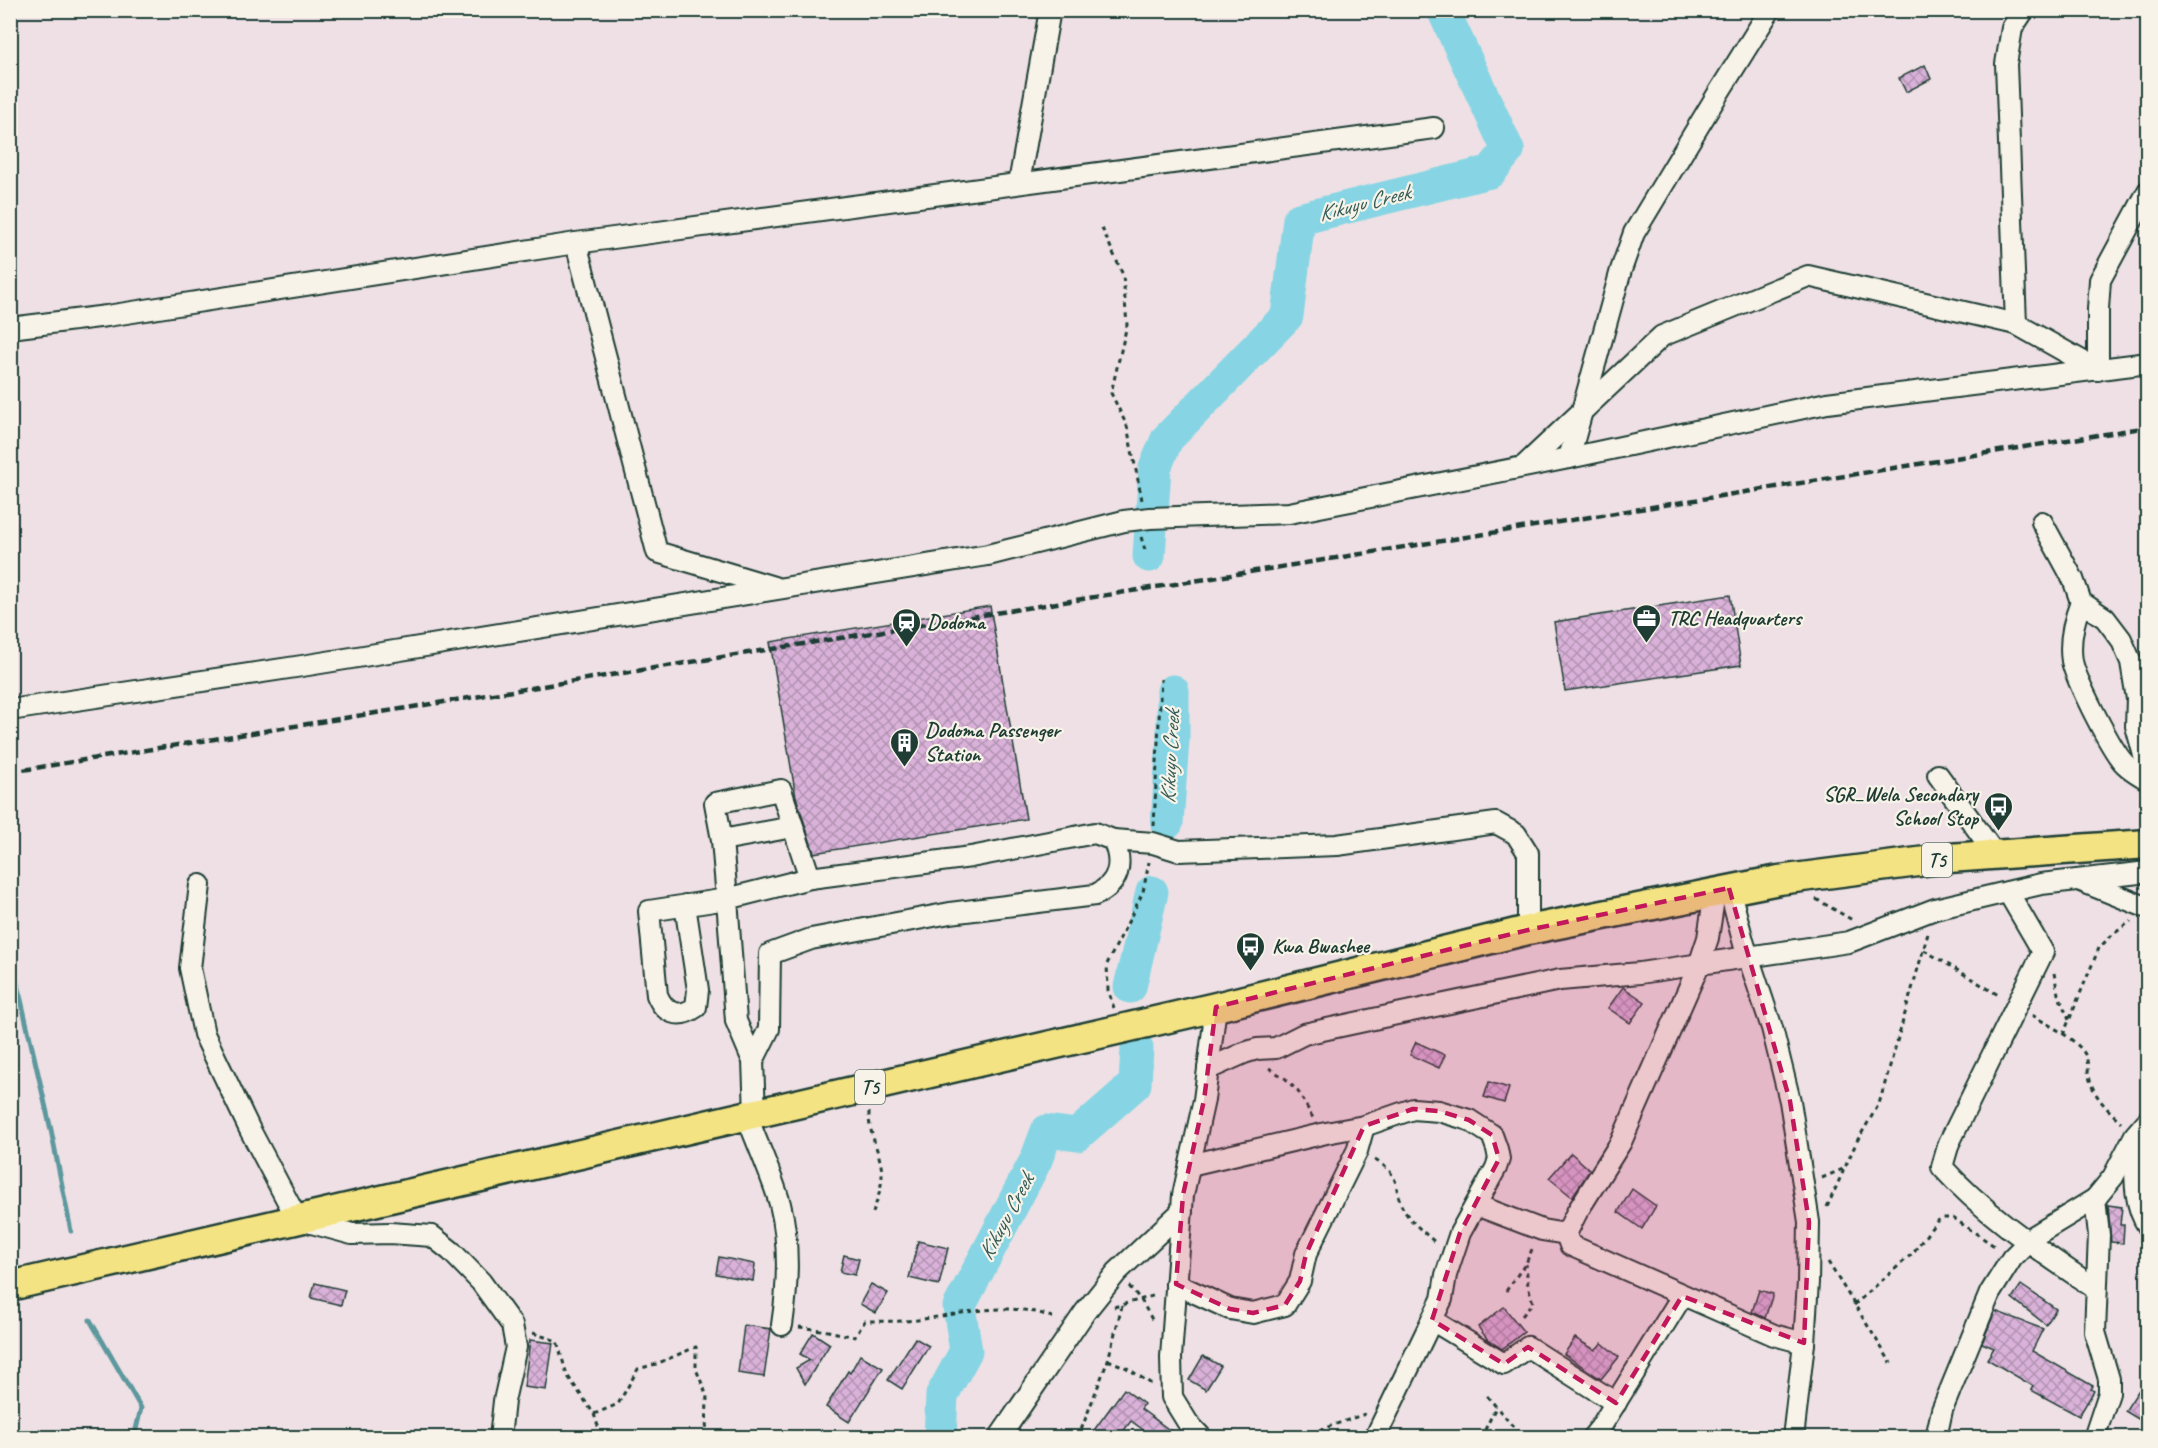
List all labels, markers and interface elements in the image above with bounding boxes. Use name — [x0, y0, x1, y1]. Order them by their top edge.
water label: Kikuyu Creek — [1315, 177, 1416, 228]
office icon: TRC Headquarters — [1631, 602, 1663, 644]
place label: TRC Headquarters — [1668, 605, 1804, 631]
station icon: Dodoma — [890, 606, 922, 648]
place label: Dodoma — [927, 609, 987, 635]
water label: Kikuyu Creek — [1154, 706, 1187, 804]
place label: Dodoma Passenger Station — [925, 717, 1062, 767]
building icon: Dodoma Passenger Station — [888, 726, 920, 768]
place label: SGR_Wela Secondary School Stop — [1823, 781, 1981, 831]
bus stop icon: SGR_Wela Secondary School Stop — [1983, 790, 2015, 832]
road number: T5 — [1922, 843, 1952, 877]
bus stop icon: Kwa Bwashee — [1235, 930, 1267, 972]
place label: Kwa Bwashee — [1272, 933, 1371, 959]
road number: T5 — [855, 1070, 885, 1104]
water label: Kikuyu Creek — [972, 1166, 1042, 1265]

